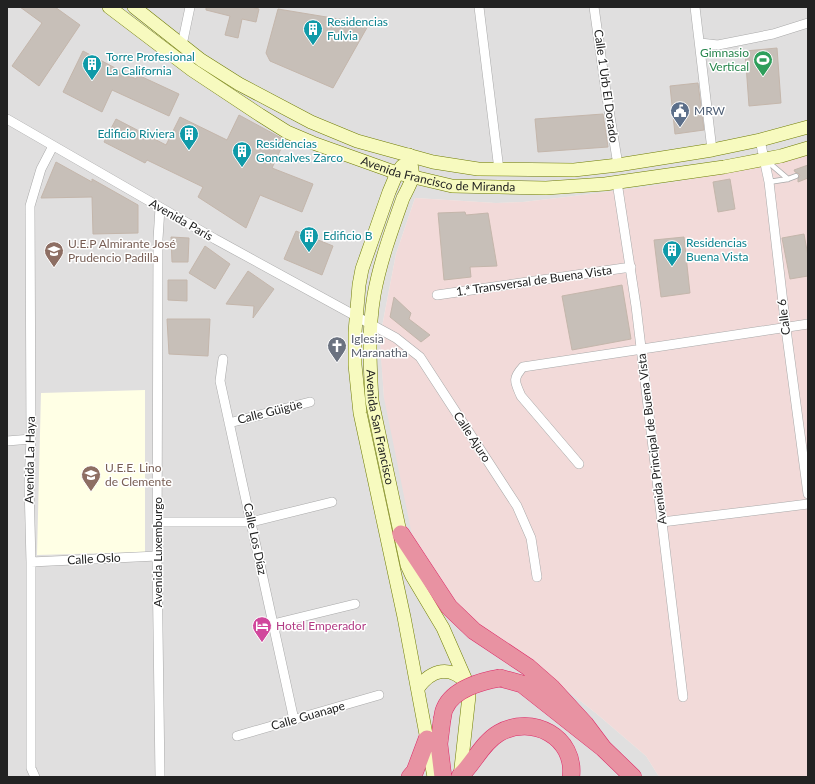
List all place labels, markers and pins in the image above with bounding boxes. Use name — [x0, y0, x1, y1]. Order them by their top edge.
place label: Residencias Fulvia — [327, 14, 388, 43]
building icon: Residencias Fulvia — [302, 18, 324, 46]
place label: Gimnasio Vertical — [700, 45, 749, 74]
place label: Torre Profesional La California — [106, 49, 195, 78]
sports icon: Gimnasio Vertical — [752, 49, 774, 77]
building icon: Torre Profesional La California — [81, 53, 103, 81]
public building icon: MRW — [669, 100, 691, 128]
place label: MRW — [694, 103, 726, 118]
building icon: Edificio Riviera — [178, 123, 200, 151]
place label: Edificio Riviera — [97, 126, 175, 141]
place label: Residencias Goncalves Zarco — [256, 136, 343, 165]
building icon: Residencias Goncalves Zarco — [231, 140, 253, 168]
building icon: Edificio B — [298, 225, 320, 253]
place label: Edificio B — [323, 228, 373, 243]
place label: Residencias Buena Vista — [686, 235, 748, 264]
place label: U.E.P Almirante José Prudencio Padilla — [68, 236, 176, 265]
building icon: Residencias Buena Vista — [661, 239, 683, 267]
school or university icon: U.E.P Almirante José Prudencio Padilla — [43, 240, 65, 268]
place label: Iglesia Maranatha — [351, 331, 408, 360]
church icon: Iglesia Maranatha — [326, 335, 348, 363]
place label: U.E.E. Lino de Clemente — [105, 460, 172, 489]
school or university icon: U.E.E. Lino de Clemente — [80, 464, 102, 492]
hotel icon: Hotel Emperador — [251, 615, 273, 643]
place label: Hotel Emperador — [276, 618, 367, 633]

